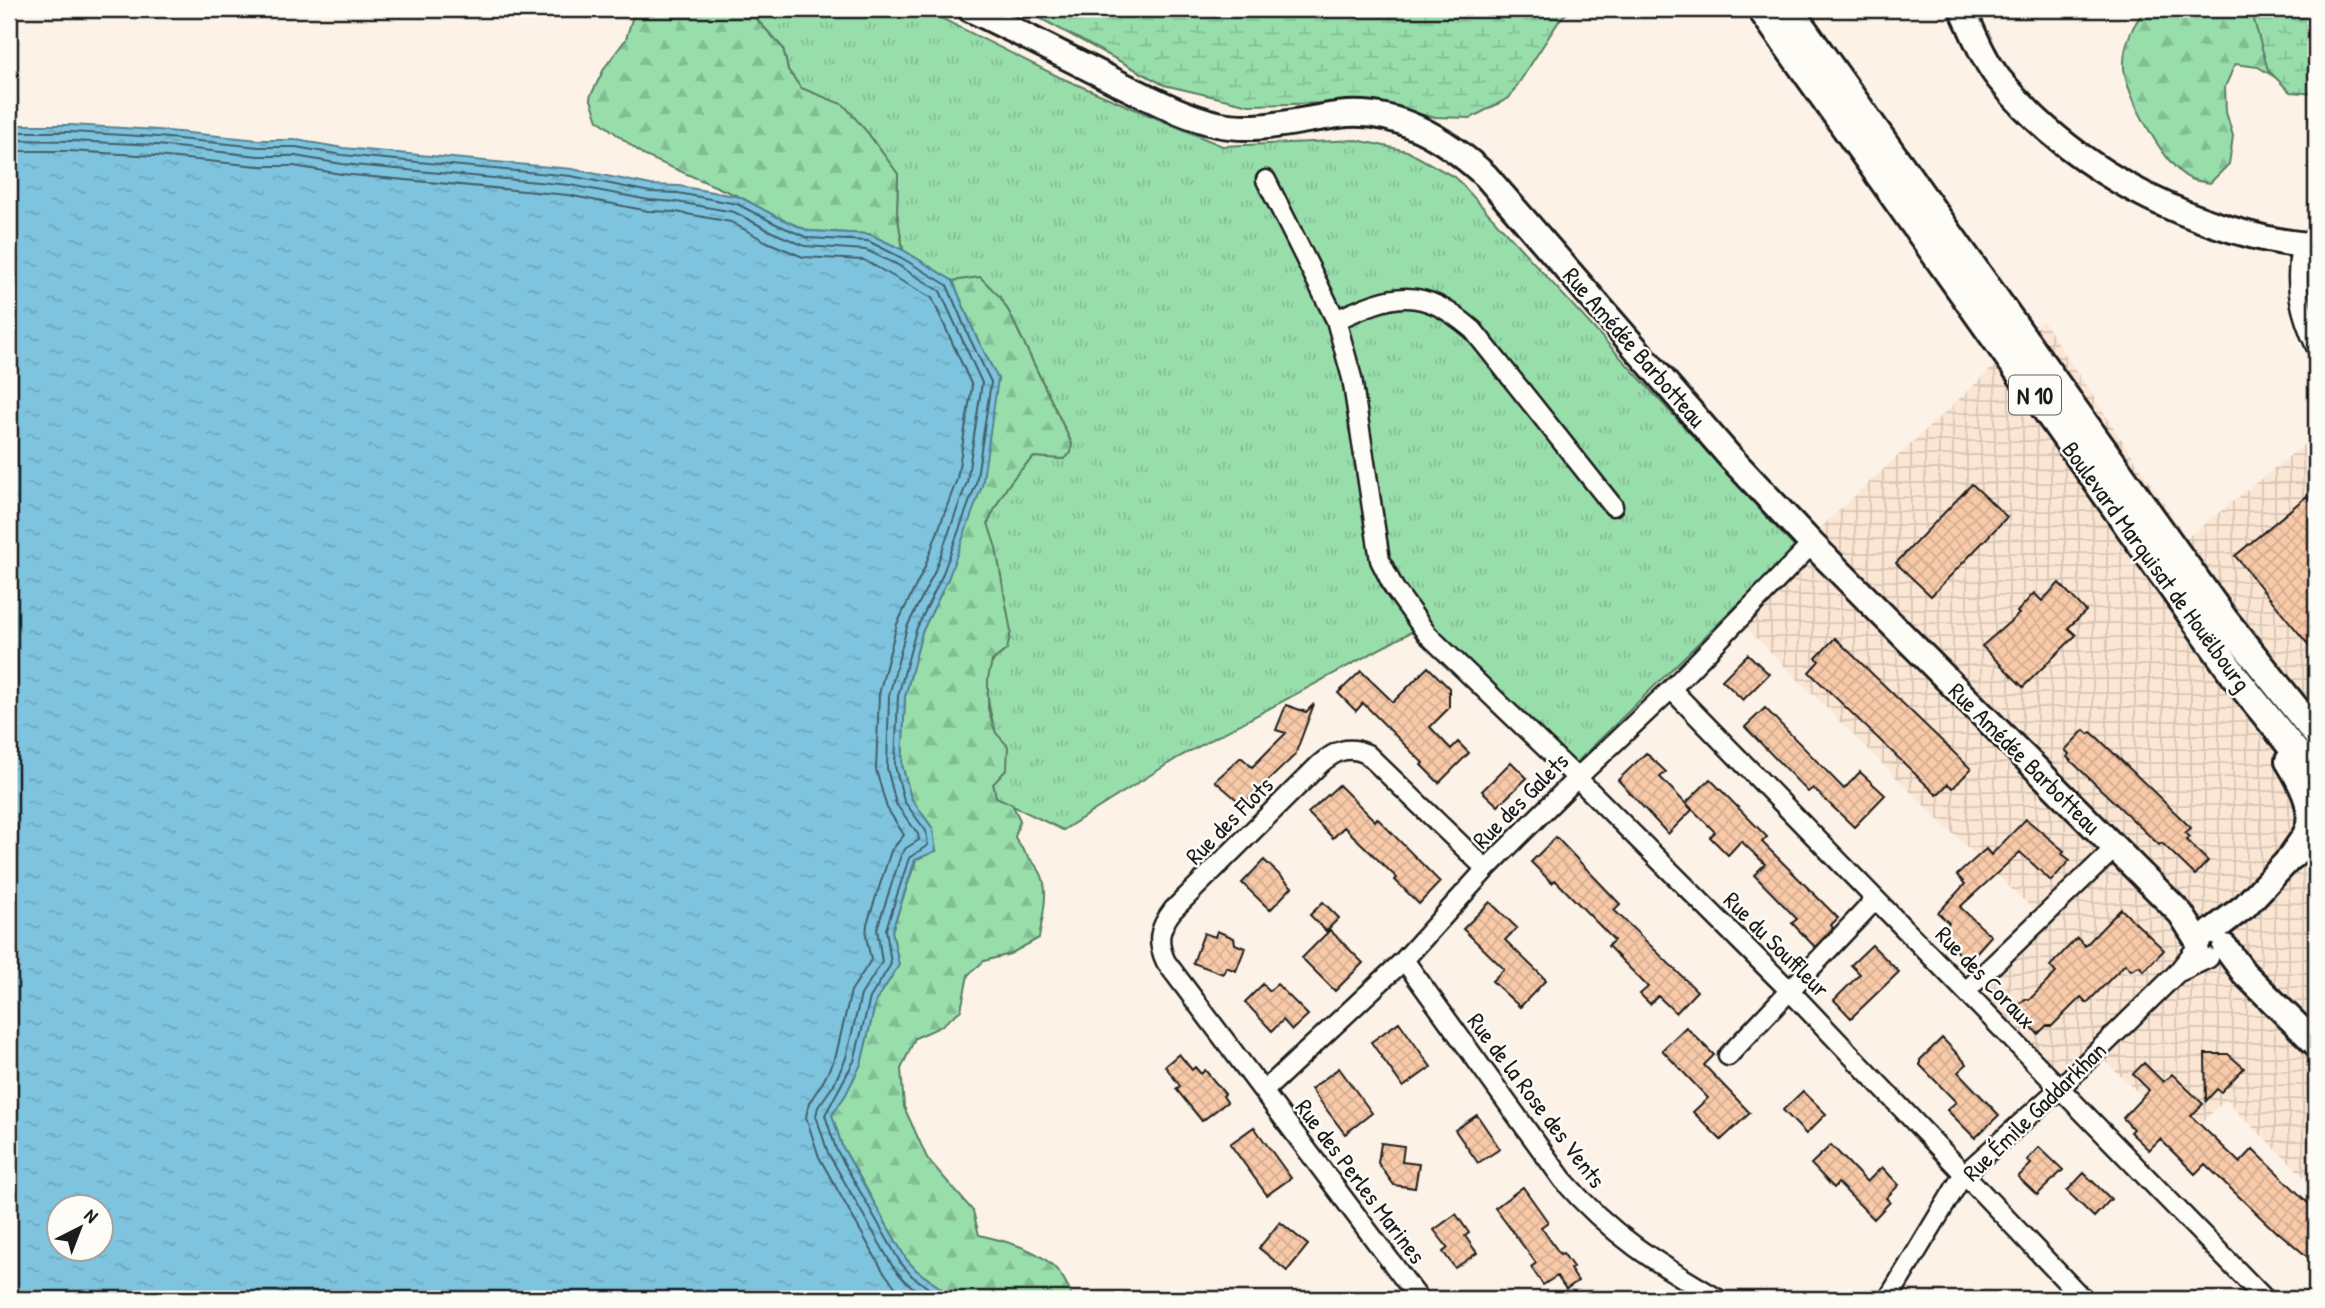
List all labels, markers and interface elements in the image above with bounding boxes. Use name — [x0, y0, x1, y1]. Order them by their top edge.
street label: Rue Amédée Barbotteau — [1556, 260, 1714, 434]
road number: N 10 — [2009, 376, 2061, 414]
street label: Boulevard Marquisat de Houëlbourg — [2055, 434, 2259, 698]
street label: Rue Amédée Barbotteau — [1942, 675, 2108, 841]
street label: Rue des Galets — [1465, 745, 1575, 855]
street label: Rue des Flots — [1178, 769, 1280, 871]
street label: Rue du Souffleur — [1717, 884, 1837, 1004]
street label: Rue des Coraux — [1929, 919, 2043, 1035]
street label: Rue de la Rose des Vents — [1461, 1006, 1613, 1194]
street label: Rue Émile Gaddarkhan — [1955, 1034, 2113, 1188]
street label: Rue des Perles Marines — [1289, 1092, 1433, 1270]
north arrow — [46, 1192, 116, 1262]
text: N — [79, 1202, 104, 1228]

